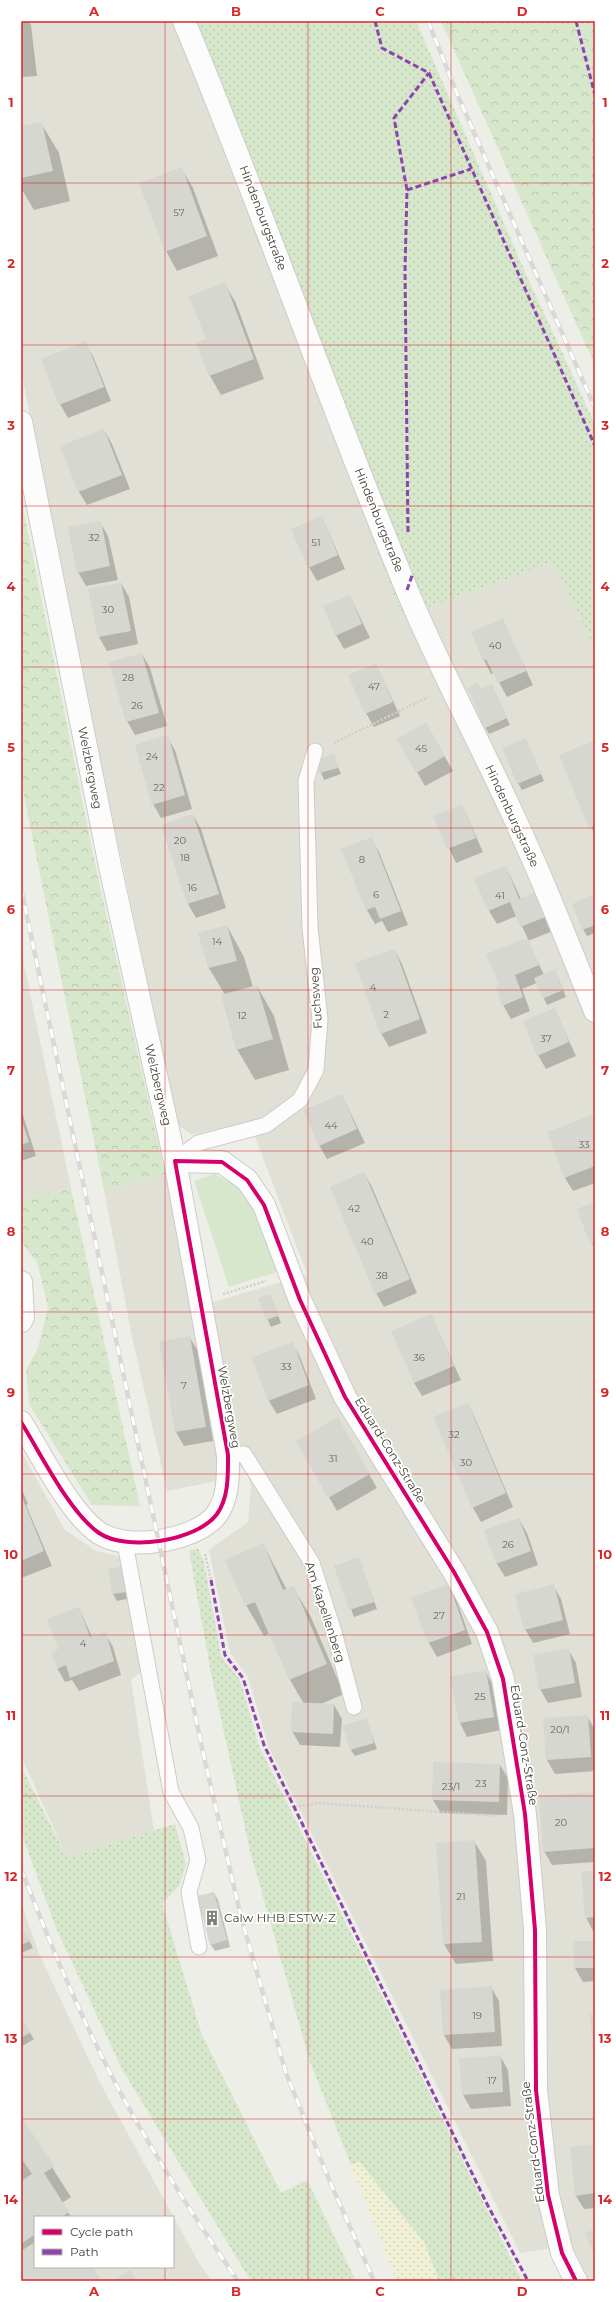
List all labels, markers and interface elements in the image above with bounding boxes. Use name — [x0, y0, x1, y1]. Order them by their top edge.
text: A — [88, 3, 100, 19]
text: B — [231, 3, 241, 19]
text: C — [375, 3, 385, 19]
text: D — [517, 3, 528, 19]
text: 1 — [8, 94, 14, 110]
text: 1 — [602, 94, 608, 110]
street label: Hindenburgstraße — [237, 163, 290, 272]
house number: 57 — [173, 206, 185, 219]
text: 2 — [7, 255, 15, 271]
text: 2 — [601, 255, 609, 271]
text: 3 — [6, 417, 15, 433]
text: 3 — [600, 417, 609, 433]
street label: Hindenburgstraße — [352, 466, 407, 574]
house number: 32 — [88, 531, 100, 544]
house number: 51 — [311, 536, 321, 549]
text: 4 — [7, 578, 16, 594]
text: 4 — [601, 578, 610, 594]
house number: 30 — [102, 603, 115, 616]
house number: 40 — [488, 639, 502, 652]
house number: 28 — [122, 671, 134, 684]
house number: 47 — [368, 680, 380, 693]
house number: 26 — [131, 699, 143, 712]
street label: Welzbergweg — [75, 726, 106, 810]
text: 5 — [7, 739, 15, 755]
text: 5 — [601, 739, 609, 755]
house number: 45 — [415, 742, 427, 755]
house number: 24 — [146, 750, 158, 763]
street label: Hindenburgstraße — [482, 762, 543, 869]
house number: 22 — [153, 781, 165, 794]
house number: 20 — [174, 834, 187, 847]
house number: 18 — [180, 851, 190, 864]
house number: 8 — [359, 853, 365, 866]
house number: 16 — [187, 881, 197, 894]
house number: 6 — [373, 888, 379, 901]
house number: 41 — [495, 889, 505, 902]
text: 6 — [7, 901, 16, 917]
text: 6 — [601, 901, 610, 917]
house number: 14 — [212, 935, 222, 948]
street label: Fuchsweg — [306, 967, 325, 1029]
house number: 4 — [370, 981, 377, 994]
house number: 2 — [383, 1008, 389, 1021]
house number: 12 — [237, 1009, 247, 1022]
house number: 37 — [540, 1032, 552, 1045]
street label: Welzbergweg — [142, 1043, 175, 1127]
text: 7 — [7, 1062, 15, 1078]
text: 7 — [601, 1062, 609, 1078]
house number: 44 — [324, 1119, 338, 1132]
house number: 33 — [578, 1138, 590, 1151]
house number: 42 — [348, 1202, 360, 1215]
text: 8 — [7, 1223, 16, 1239]
text: 8 — [601, 1223, 610, 1239]
house number: 40 — [360, 1235, 374, 1248]
house number: 38 — [376, 1269, 388, 1282]
house number: 36 — [413, 1351, 425, 1364]
house number: 33 — [280, 1360, 292, 1373]
street label: Welzbergweg — [215, 1365, 244, 1449]
house number: 7 — [181, 1379, 187, 1392]
text: 9 — [7, 1384, 15, 1400]
text: 9 — [601, 1384, 609, 1400]
street label: Eduard-Conz-Straße — [352, 1394, 429, 1505]
house number: 32 — [448, 1428, 460, 1441]
house number: 31 — [328, 1452, 338, 1465]
house number: 30 — [460, 1456, 473, 1469]
house number: 26 — [502, 1538, 514, 1551]
text: 10 — [4, 1546, 18, 1562]
text: 10 — [598, 1546, 612, 1562]
street label: Am Kapellenberg — [302, 1559, 349, 1664]
house number: 27 — [433, 1609, 445, 1622]
house number: 4 — [80, 1637, 87, 1650]
street label: Eduard-Conz-Straße — [508, 1684, 541, 1806]
house number: 25 — [474, 1690, 486, 1703]
text: 11 — [6, 1707, 16, 1723]
text: 11 — [600, 1707, 610, 1723]
house number: 20/1 — [550, 1723, 570, 1736]
house number: 23 — [475, 1777, 487, 1790]
house number: 23/1 — [442, 1780, 460, 1793]
house number: 20 — [555, 1816, 568, 1829]
text: 12 — [5, 1868, 18, 1884]
text: 12 — [599, 1868, 612, 1884]
house number: 21 — [456, 1890, 466, 1903]
building icon: Calw HHB ESTW-Z — [203, 1909, 221, 1927]
place label: Calw HHB ESTW-Z — [224, 1910, 336, 1925]
house number: 19 — [472, 2009, 482, 2022]
text: 13 — [5, 2030, 18, 2046]
text: 13 — [599, 2030, 612, 2046]
house number: 17 — [487, 2074, 497, 2087]
street label: Eduard-Conz-Straße — [518, 2081, 547, 2203]
text: 14 — [4, 2191, 18, 2207]
text: 14 — [598, 2191, 612, 2207]
legend — [34, 2216, 174, 2268]
text: Cycle path — [70, 2224, 133, 2239]
text: Path — [70, 2244, 99, 2259]
text: A — [88, 2283, 100, 2299]
text: B — [231, 2283, 241, 2299]
text: C — [375, 2283, 385, 2299]
text: D — [517, 2283, 528, 2299]

